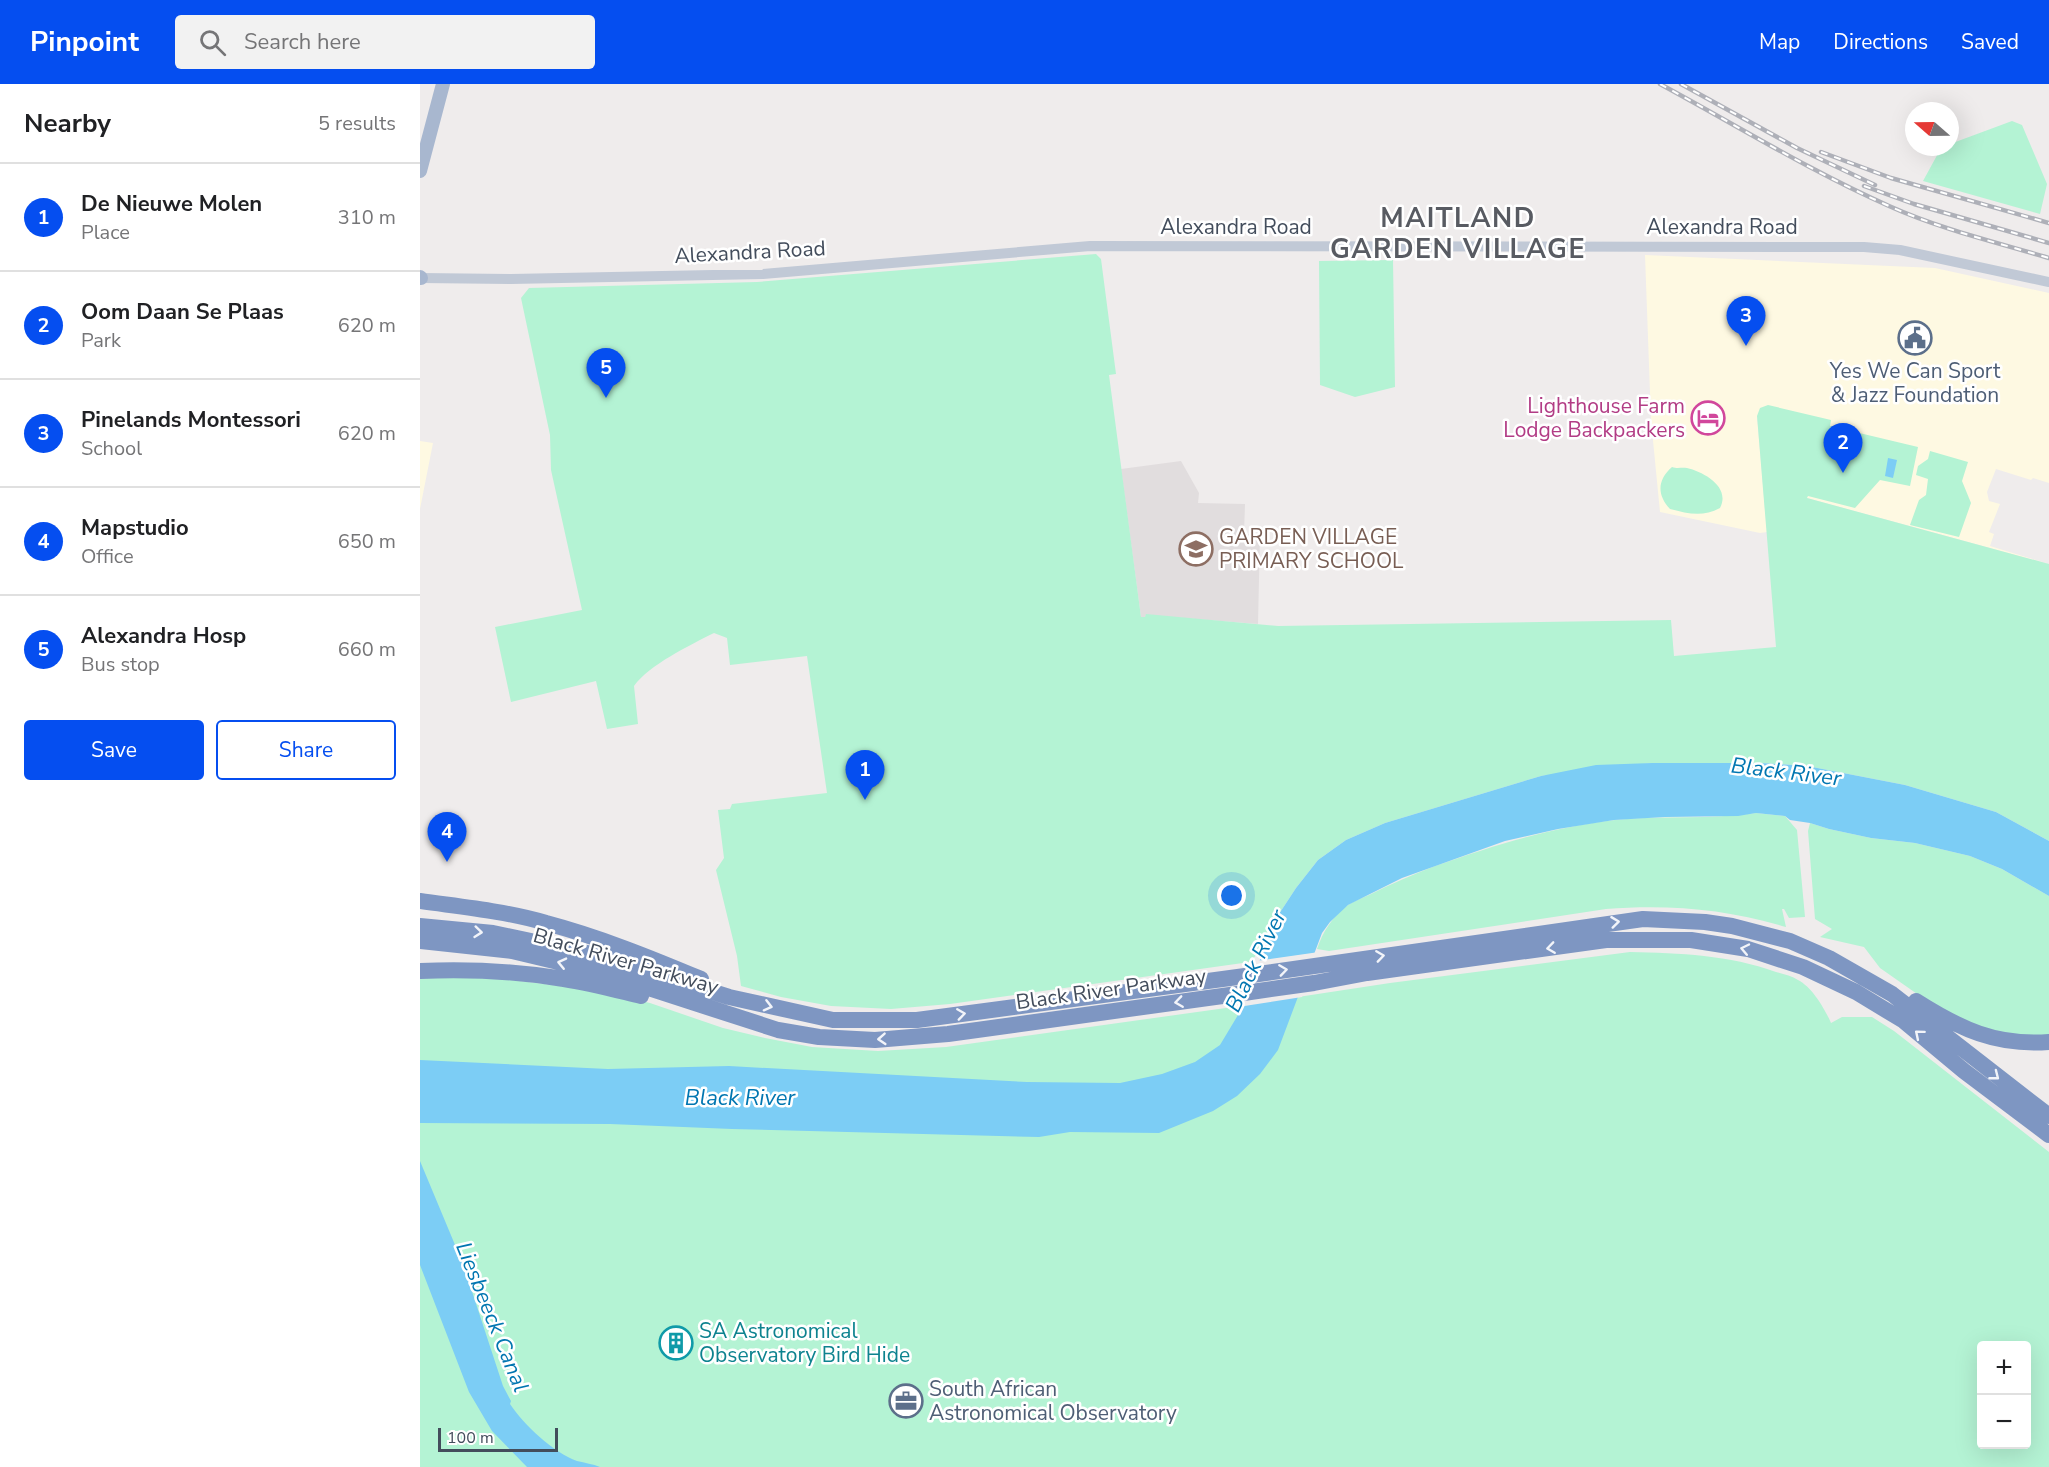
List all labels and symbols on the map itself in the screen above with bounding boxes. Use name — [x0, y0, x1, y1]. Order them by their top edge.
north arrow — [1905, 102, 1959, 156]
district label: MAITLAND GARDEN VILLAGE — [1330, 200, 1586, 268]
street label: Alexandra Road — [1160, 213, 1312, 241]
street label: Alexandra Road — [1646, 213, 1798, 241]
street label: Alexandra Road — [674, 234, 826, 270]
pin: 3 — [1726, 296, 1766, 346]
public building icon: Yes We Can Sport & Jazz Foundation — [1897, 320, 1933, 356]
pin: 5 — [586, 348, 626, 398]
place label: Yes We Can Sport & Jazz Foundation — [1829, 357, 2001, 409]
place label: Lighthouse Farm Lodge Backpackers — [1503, 392, 1685, 444]
hotel icon: Lighthouse Farm Lodge Backpackers — [1690, 400, 1726, 436]
pin: 2 — [1824, 424, 1862, 473]
place label: GARDEN VILLAGE PRIMARY SCHOOL — [1219, 523, 1404, 575]
school or university icon: GARDEN VILLAGE PRIMARY SCHOOL — [1178, 531, 1214, 567]
pin: 1 — [846, 750, 884, 800]
water label: Black River — [1729, 750, 1844, 794]
pin: 4 — [428, 812, 466, 862]
your location — [1217, 881, 1246, 910]
water label: Black River — [1218, 904, 1294, 1017]
one-way arrow — [1610, 917, 1619, 929]
street label: Black River Parkway — [530, 921, 722, 1001]
one-way arrow — [474, 925, 483, 937]
one-way arrow — [1547, 941, 1556, 953]
one-way arrow — [1740, 943, 1750, 956]
one-way arrow — [1376, 951, 1385, 963]
one-way arrow — [557, 957, 567, 970]
street label: Black River Parkway — [1014, 962, 1208, 1016]
one-way arrow — [1279, 965, 1288, 977]
one-way arrow — [1175, 996, 1184, 1008]
one-way arrow — [763, 999, 773, 1012]
one-way arrow — [957, 1008, 966, 1020]
one-way arrow — [1915, 1030, 1926, 1041]
one-way arrow — [877, 1033, 886, 1046]
one-way arrow — [1989, 1068, 2000, 1079]
water label: Black River — [685, 1083, 796, 1113]
water label: Liesbeeck Canal — [448, 1238, 536, 1396]
place label: SA Astronomical Observatory Bird Hide — [699, 1317, 910, 1369]
building icon: SA Astronomical Observatory Bird Hide — [658, 1325, 694, 1361]
place label: South African Astronomical Observatory — [929, 1375, 1177, 1427]
office icon: South African Astronomical Observatory — [888, 1383, 924, 1419]
scale bar — [438, 1425, 558, 1452]

